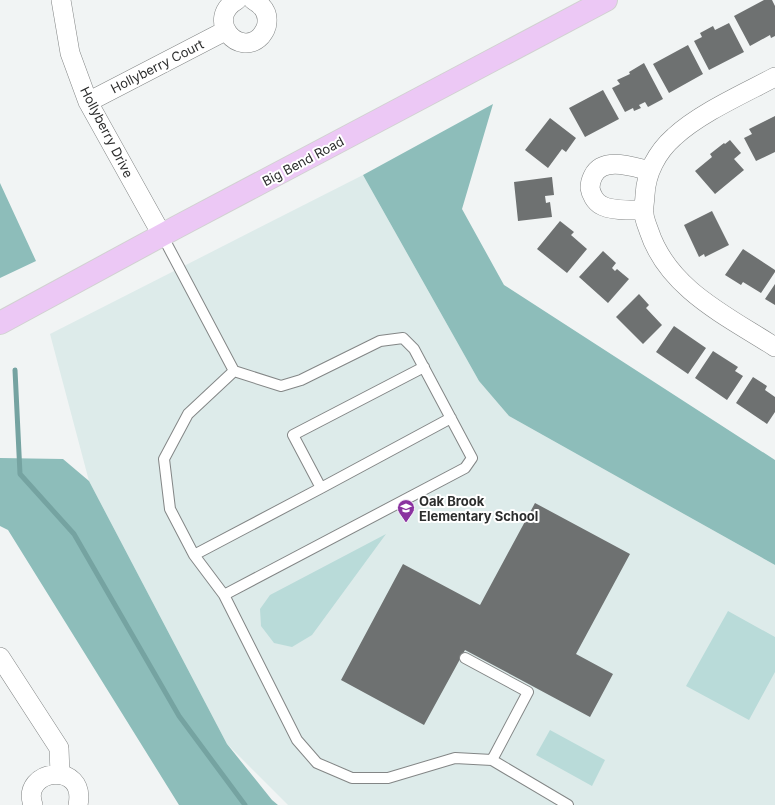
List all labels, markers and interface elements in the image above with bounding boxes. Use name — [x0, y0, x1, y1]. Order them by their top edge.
street label: Hollyberry Court — [108, 36, 206, 96]
street label: Hollyberry Drive — [77, 84, 137, 180]
street label: Big Bend Road — [259, 133, 347, 189]
place label: Oak Brook Elementary School — [419, 493, 538, 524]
school or university icon: Oak Brook Elementary School — [396, 498, 416, 523]

